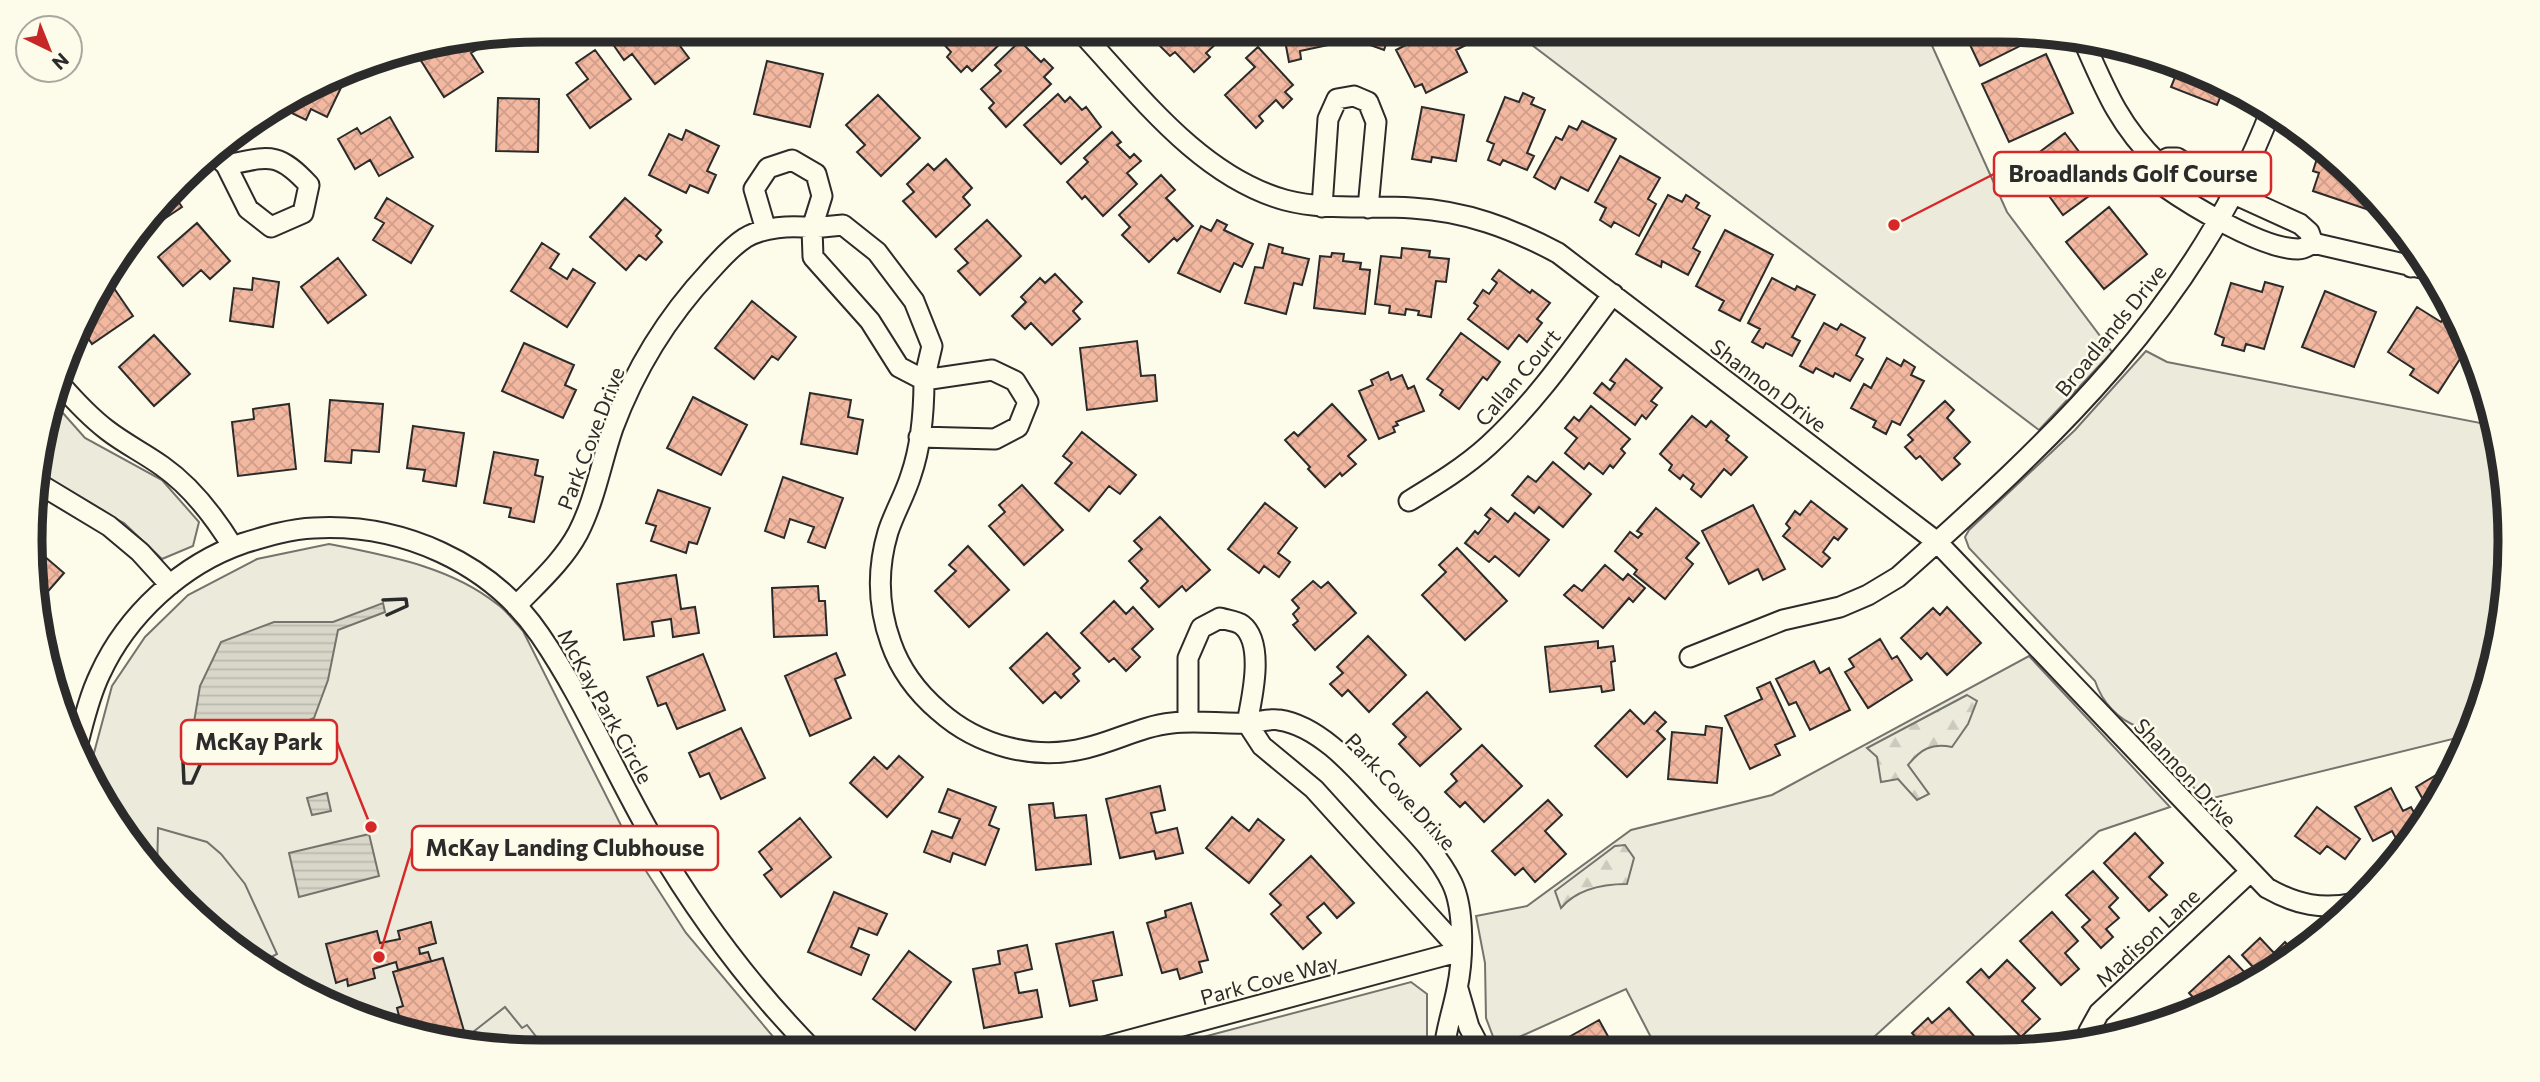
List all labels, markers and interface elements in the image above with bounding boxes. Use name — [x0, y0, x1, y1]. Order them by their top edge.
north arrow — [14, 14, 84, 84]
text: N — [48, 49, 74, 75]
callout: Broadlands Golf Course — [1994, 152, 2271, 196]
text: Broadlands Golf Course — [2008, 159, 2258, 187]
street label: Broadlands Drive — [2049, 259, 2171, 401]
street label: Callan Court — [1469, 323, 1565, 431]
street label: Shannon Drive — [1706, 333, 1832, 437]
street label: Park Cove Drive — [551, 363, 629, 513]
street label: McKay Park Circle — [553, 624, 659, 788]
street label: Shannon Drive — [2130, 713, 2242, 831]
callout: McKay Park — [181, 720, 337, 764]
text: McKay Park — [195, 727, 323, 755]
street label: Park Cove Drive — [1340, 727, 1462, 855]
callout: McKay Landing Clubhouse — [412, 826, 718, 870]
text: McKay Landing Clubhouse — [426, 833, 704, 861]
street label: Madison Lane — [2090, 883, 2204, 991]
street label: Park Cove Way — [1197, 949, 1341, 1009]

